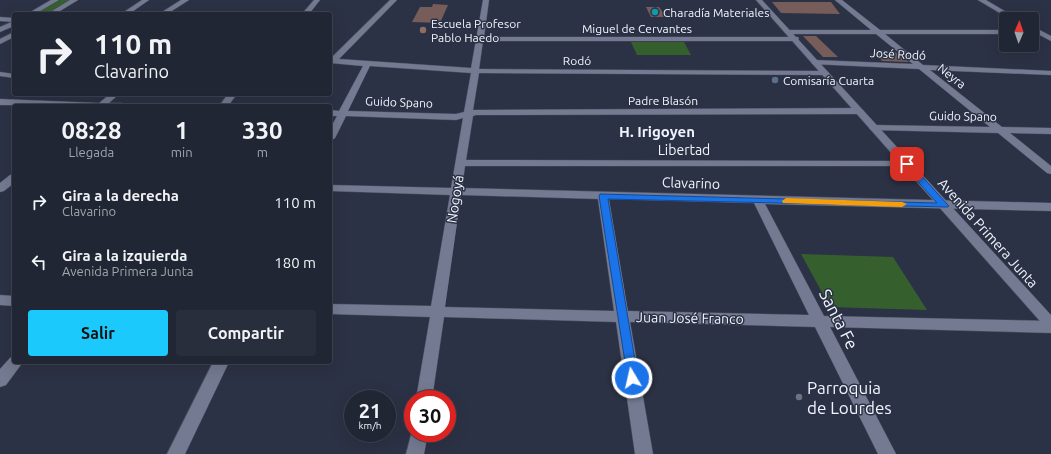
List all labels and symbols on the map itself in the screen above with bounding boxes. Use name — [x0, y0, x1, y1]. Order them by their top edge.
place label: Charadía Materiales — [663, 6, 769, 19]
marker: Charadía Materiales — [650, 7, 660, 17]
north arrow — [999, 12, 1039, 52]
place label: Escuela Profesor Pablo Haedo — [431, 17, 521, 44]
street label: Miguel de Cervantes — [582, 22, 692, 35]
marker: Escuela Profesor Pablo Haedo — [418, 25, 428, 35]
street label: José Rodó — [870, 46, 926, 62]
street label: Rodó — [563, 54, 591, 67]
street label: Neyra — [936, 61, 968, 91]
place label: Comisaría Cuarta — [783, 74, 874, 87]
marker: Comisaría Cuarta — [770, 75, 780, 85]
street label: Guido Spano — [365, 94, 433, 110]
street label: Padre Blasón — [628, 94, 698, 107]
street label: Guido Spano — [929, 109, 997, 123]
district label: H. Irigoyen — [619, 123, 695, 140]
street label: Libertad — [658, 142, 710, 158]
pin — [890, 147, 924, 181]
street label: Nogoyá — [443, 174, 467, 224]
street label: Clavarino — [662, 174, 720, 192]
street label: Avenida Primera Junta — [935, 175, 1041, 291]
street label: Santa Fe — [816, 286, 862, 352]
street label: Juan José Franco — [636, 309, 744, 327]
position arrow — [611, 357, 653, 399]
place label: Parroquia de Lourdes — [807, 378, 892, 417]
speed limit sign: 30 — [404, 390, 456, 442]
marker: Parroquia de Lourdes — [794, 392, 804, 402]

